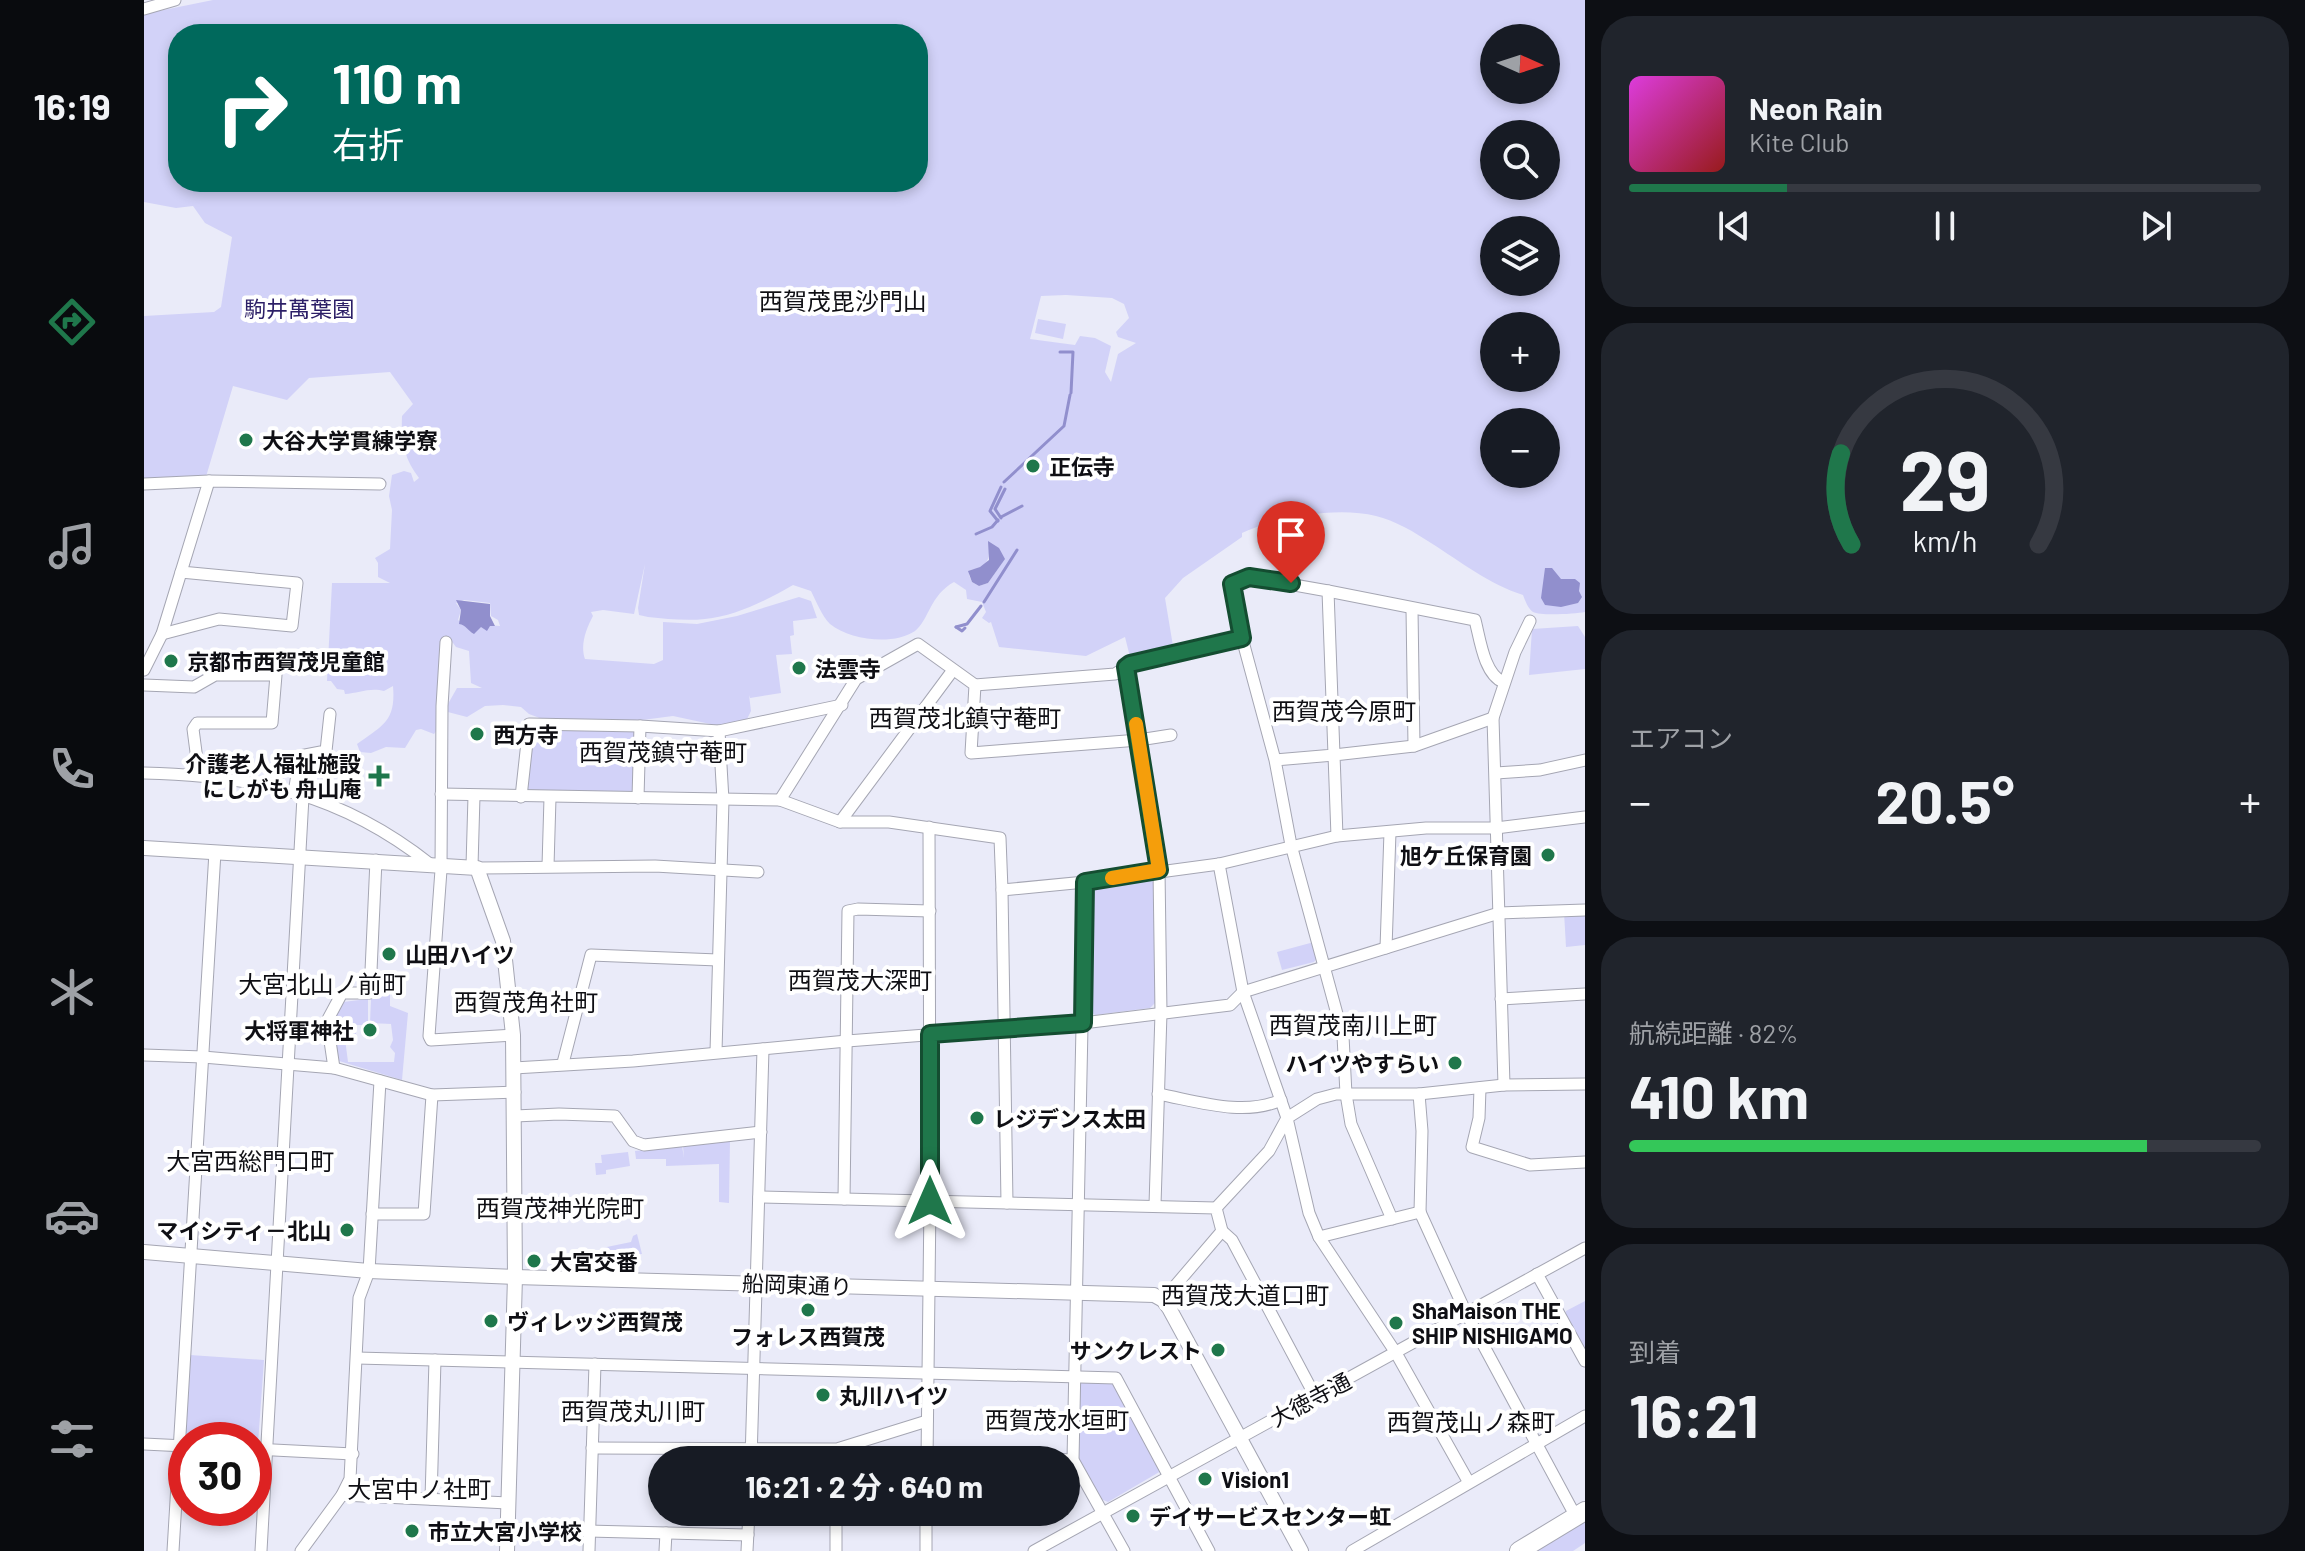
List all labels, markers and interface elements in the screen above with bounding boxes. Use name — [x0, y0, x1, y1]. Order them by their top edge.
north arrow — [1480, 24, 1560, 104]
map controls — [1480, 24, 1560, 488]
text: 110 m — [332, 48, 462, 115]
icon: right — [200, 56, 304, 160]
text: 16:19 — [33, 84, 111, 127]
text: Neon Rain — [1749, 90, 1883, 126]
button: search — [1480, 120, 1560, 200]
text: 右折 — [332, 122, 404, 165]
text: Kite Club — [1749, 126, 1850, 157]
icon: previous — [1712, 204, 1756, 248]
icon: pause — [1923, 204, 1967, 248]
icon: next — [2134, 204, 2178, 248]
button: layers — [1480, 216, 1560, 296]
district label: 西賀茂毘沙門山 — [759, 286, 927, 315]
icon: directions — [44, 294, 100, 350]
park label: 駒井萬葉園 — [244, 295, 354, 321]
button: + — [1480, 312, 1560, 392]
button: − — [1480, 408, 1560, 488]
place label: 大谷大学貫練学寮 — [262, 427, 438, 453]
text: 29 — [1900, 427, 1990, 527]
marker: 大谷大学貫練学寮 — [237, 431, 255, 449]
place label: 正伝寺 — [1049, 453, 1115, 479]
marker: 正伝寺 — [1024, 457, 1042, 475]
pin — [1257, 501, 1325, 583]
icon: arrive — [1269, 513, 1313, 557]
icon: music — [44, 518, 100, 574]
text: km/h — [1913, 523, 1977, 558]
place label: 京都市西賀茂児童館 — [187, 648, 385, 674]
marker: 京都市西賀茂児童館 — [162, 652, 180, 670]
place label: 法雲寺 — [815, 655, 881, 681]
marker: 法雲寺 — [790, 659, 808, 677]
district label: 西賀茂今原町 — [1272, 696, 1416, 725]
district label: 西賀茂北鎮守菴町 — [869, 703, 1061, 732]
place label: 西方寺 — [493, 721, 559, 747]
text: エアコン — [1629, 722, 1733, 753]
marker: 西方寺 — [468, 725, 486, 743]
district label: 西賀茂鎮守菴町 — [579, 737, 747, 766]
icon: phone — [44, 741, 100, 797]
place label: 介護老人福祉施設 にしがも 舟山庵 — [185, 750, 361, 801]
text: 20.5° — [1876, 764, 2014, 836]
marker: 介護老人福祉施設 にしがも 舟山庵 — [368, 765, 390, 787]
text: − — [1629, 774, 1651, 827]
text: + — [2239, 774, 2261, 827]
place label: 旭ケ丘保育園 — [1400, 842, 1532, 868]
marker: 旭ケ丘保育園 — [1539, 846, 1557, 864]
place label: 山田ハイツ — [405, 941, 515, 967]
marker: 山田ハイツ — [380, 945, 398, 963]
icon: climate — [44, 964, 100, 1020]
district label: 西賀茂大深町 — [788, 965, 932, 994]
district label: 大宮北山ノ前町 — [238, 969, 406, 998]
district label: 西賀茂角社町 — [454, 987, 598, 1016]
district label: 西賀茂南川上町 — [1269, 1010, 1437, 1039]
place label: 大将軍神社 — [244, 1017, 354, 1043]
text: 航続距離 · 82% — [1629, 1017, 1798, 1048]
marker: 大将軍神社 — [361, 1021, 379, 1039]
place label: ハイツやすらい — [1285, 1050, 1439, 1076]
marker: ハイツやすらい — [1446, 1054, 1464, 1072]
text: 410 km — [1629, 1059, 1809, 1131]
place label: レジデンス太田 — [993, 1105, 1147, 1131]
marker: レジデンス太田 — [968, 1109, 986, 1127]
district label: 大宮西総門口町 — [166, 1146, 334, 1175]
position arrow — [888, 1159, 972, 1243]
icon: car — [44, 1188, 100, 1244]
district label: 西賀茂神光院町 — [476, 1193, 644, 1222]
place label: マイシティ－北山 — [156, 1217, 331, 1243]
marker: マイシティ－北山 — [338, 1221, 356, 1239]
place label: 大宮交番 — [550, 1248, 638, 1274]
marker: 大宮交番 — [525, 1252, 543, 1270]
street label: 船岡東通り — [742, 1269, 852, 1299]
district label: 西賀茂大道口町 — [1161, 1280, 1329, 1309]
place label: ShaMaison THE SHIP NISHIGAMO — [1412, 1297, 1573, 1348]
marker: フォレス西賀茂 — [799, 1301, 817, 1319]
place label: ヴィレッジ西賀茂 — [507, 1308, 683, 1334]
marker: ヴィレッジ西賀茂 — [482, 1312, 500, 1330]
marker: ShaMaison THE SHIP NISHIGAMO — [1387, 1314, 1405, 1332]
place label: フォレス西賀茂 — [731, 1323, 885, 1349]
text: 到着 — [1629, 1336, 1681, 1367]
place label: サンクレスト — [1070, 1337, 1202, 1363]
marker: サンクレスト — [1209, 1341, 1227, 1359]
street label: 大徳寺通 — [1265, 1367, 1355, 1431]
text: 16:21 — [1629, 1378, 1759, 1450]
place label: 丸川ハイツ — [839, 1382, 949, 1408]
marker: 丸川ハイツ — [814, 1386, 832, 1404]
district label: 西賀茂丸川町 — [561, 1396, 705, 1425]
district label: 西賀茂水垣町 — [985, 1405, 1129, 1434]
district label: 西賀茂山ノ森町 — [1387, 1407, 1555, 1436]
icon: filters — [44, 1411, 100, 1467]
speed limit sign: 30 — [168, 1422, 272, 1526]
place label: Vision1 — [1221, 1466, 1289, 1492]
text: 16:21 · 2 分 · 640 m — [745, 1468, 983, 1504]
marker: Vision1 — [1196, 1470, 1214, 1488]
district label: 大宮中ノ社町 — [347, 1474, 491, 1503]
place label: デイサービスセンター虹 — [1149, 1503, 1391, 1529]
marker: デイサービスセンター虹 — [1124, 1507, 1142, 1525]
place label: 市立大宮小学校 — [428, 1518, 582, 1544]
marker: 市立大宮小学校 — [403, 1522, 421, 1540]

